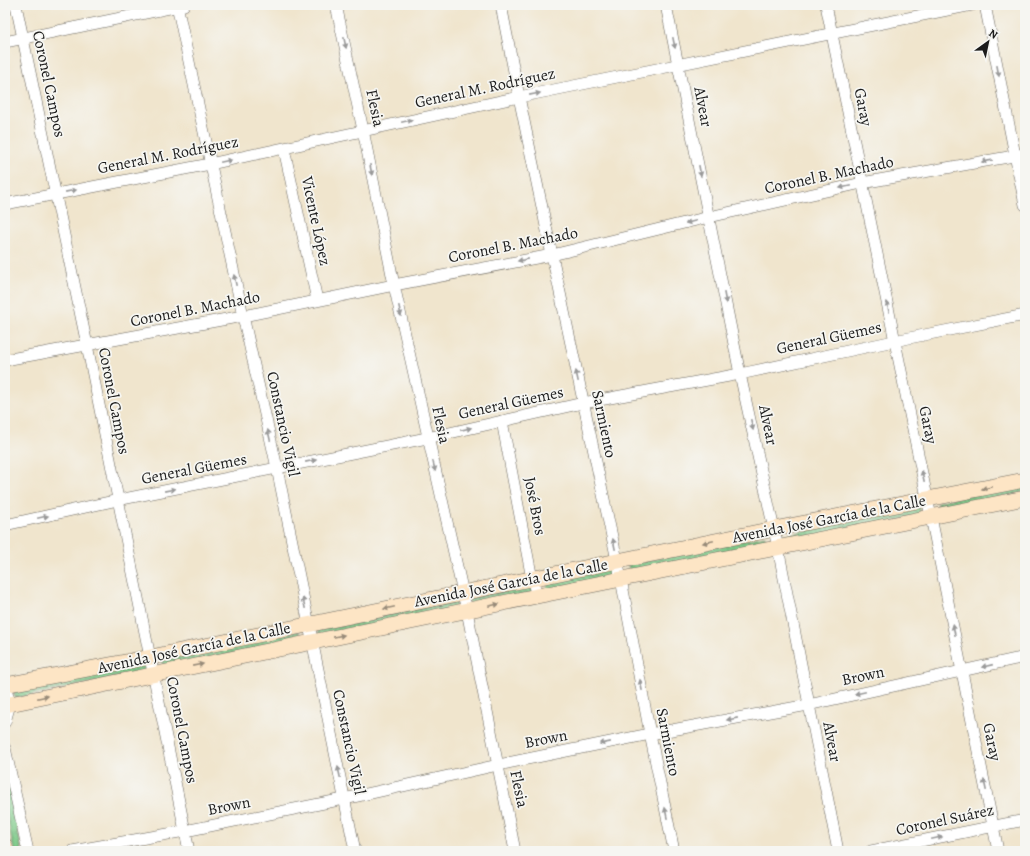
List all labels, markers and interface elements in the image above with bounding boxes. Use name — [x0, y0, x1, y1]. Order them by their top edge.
north arrow — [968, 22, 1008, 62]
text: N — [986, 26, 1001, 43]
street label: Coronel Campos — [27, 29, 71, 139]
one-way arrow — [342, 37, 348, 49]
one-way arrow — [671, 37, 677, 49]
street label: General M. Rodríguez — [413, 62, 557, 114]
one-way arrow — [995, 65, 1001, 77]
street label: Alvear — [688, 84, 718, 129]
street label: Garay — [849, 86, 878, 129]
street label: Flesia — [360, 87, 390, 129]
one-way arrow — [528, 90, 541, 96]
one-way arrow — [401, 117, 414, 123]
street label: General M. Rodríguez — [96, 131, 240, 179]
street label: Coronel B. Machado — [762, 151, 896, 199]
one-way arrow — [220, 157, 232, 163]
one-way arrow — [981, 158, 993, 164]
one-way arrow — [369, 164, 375, 176]
one-way arrow — [697, 164, 703, 177]
street label: Vicente López — [296, 173, 336, 268]
one-way arrow — [839, 185, 851, 191]
one-way arrow — [65, 187, 77, 193]
one-way arrow — [685, 219, 697, 225]
street label: Coronel B. Machado — [446, 222, 580, 268]
one-way arrow — [517, 258, 529, 264]
one-way arrow — [232, 274, 238, 287]
street label: Coronel B. Machado — [128, 286, 262, 332]
one-way arrow — [723, 292, 729, 304]
one-way arrow — [884, 301, 890, 313]
one-way arrow — [397, 305, 403, 318]
street label: General Güemes — [774, 316, 884, 360]
street label: Coronel Campos — [93, 346, 135, 456]
street label: Constancio Vigil — [261, 369, 305, 479]
one-way arrow — [574, 370, 580, 382]
street label: General Güemes — [456, 381, 566, 425]
street label: Sarmiento — [586, 388, 622, 460]
street label: Alvear — [753, 402, 783, 447]
street label: Flesia — [426, 404, 456, 446]
street label: Garay — [913, 404, 943, 447]
one-way arrow — [749, 419, 755, 432]
one-way arrow — [460, 426, 472, 432]
one-way arrow — [266, 429, 272, 441]
street label: General Güemes — [139, 448, 249, 490]
one-way arrow — [305, 458, 318, 464]
one-way arrow — [431, 460, 437, 472]
one-way arrow — [919, 469, 925, 482]
street label: José Bros — [519, 475, 551, 537]
one-way arrow — [981, 485, 993, 491]
one-way arrow — [164, 486, 176, 492]
street label: Avenida José García de la Calle — [729, 489, 928, 549]
one-way arrow — [37, 513, 49, 519]
one-way arrow — [610, 538, 616, 550]
one-way arrow — [702, 540, 714, 546]
street label: Avenida José García de la Calle — [411, 553, 610, 613]
one-way arrow — [301, 597, 307, 609]
one-way arrow — [488, 602, 500, 608]
one-way arrow — [383, 605, 395, 611]
street label: Avenida José García de la Calle — [95, 617, 292, 679]
one-way arrow — [950, 624, 956, 637]
one-way arrow — [333, 633, 345, 639]
street label: Brown — [840, 661, 887, 691]
one-way arrow — [192, 662, 204, 668]
one-way arrow — [981, 663, 993, 669]
street label: Coronel Campos — [161, 675, 203, 785]
one-way arrow — [638, 679, 644, 691]
street label: Constancio Vigil — [327, 687, 371, 797]
one-way arrow — [854, 691, 866, 697]
one-way arrow — [37, 694, 49, 700]
street label: Sarmiento — [651, 706, 685, 778]
one-way arrow — [726, 716, 739, 722]
street label: Alvear — [817, 719, 847, 764]
street label: Garay — [977, 721, 1007, 764]
street label: Brown — [523, 724, 569, 754]
one-way arrow — [599, 741, 611, 747]
one-way arrow — [335, 765, 341, 778]
street label: Flesia — [504, 768, 534, 810]
one-way arrow — [981, 779, 987, 791]
street label: Brown — [206, 791, 252, 821]
street label: Coronel Suárez — [894, 799, 996, 841]
one-way arrow — [663, 807, 669, 819]
one-way arrow — [931, 834, 943, 840]

